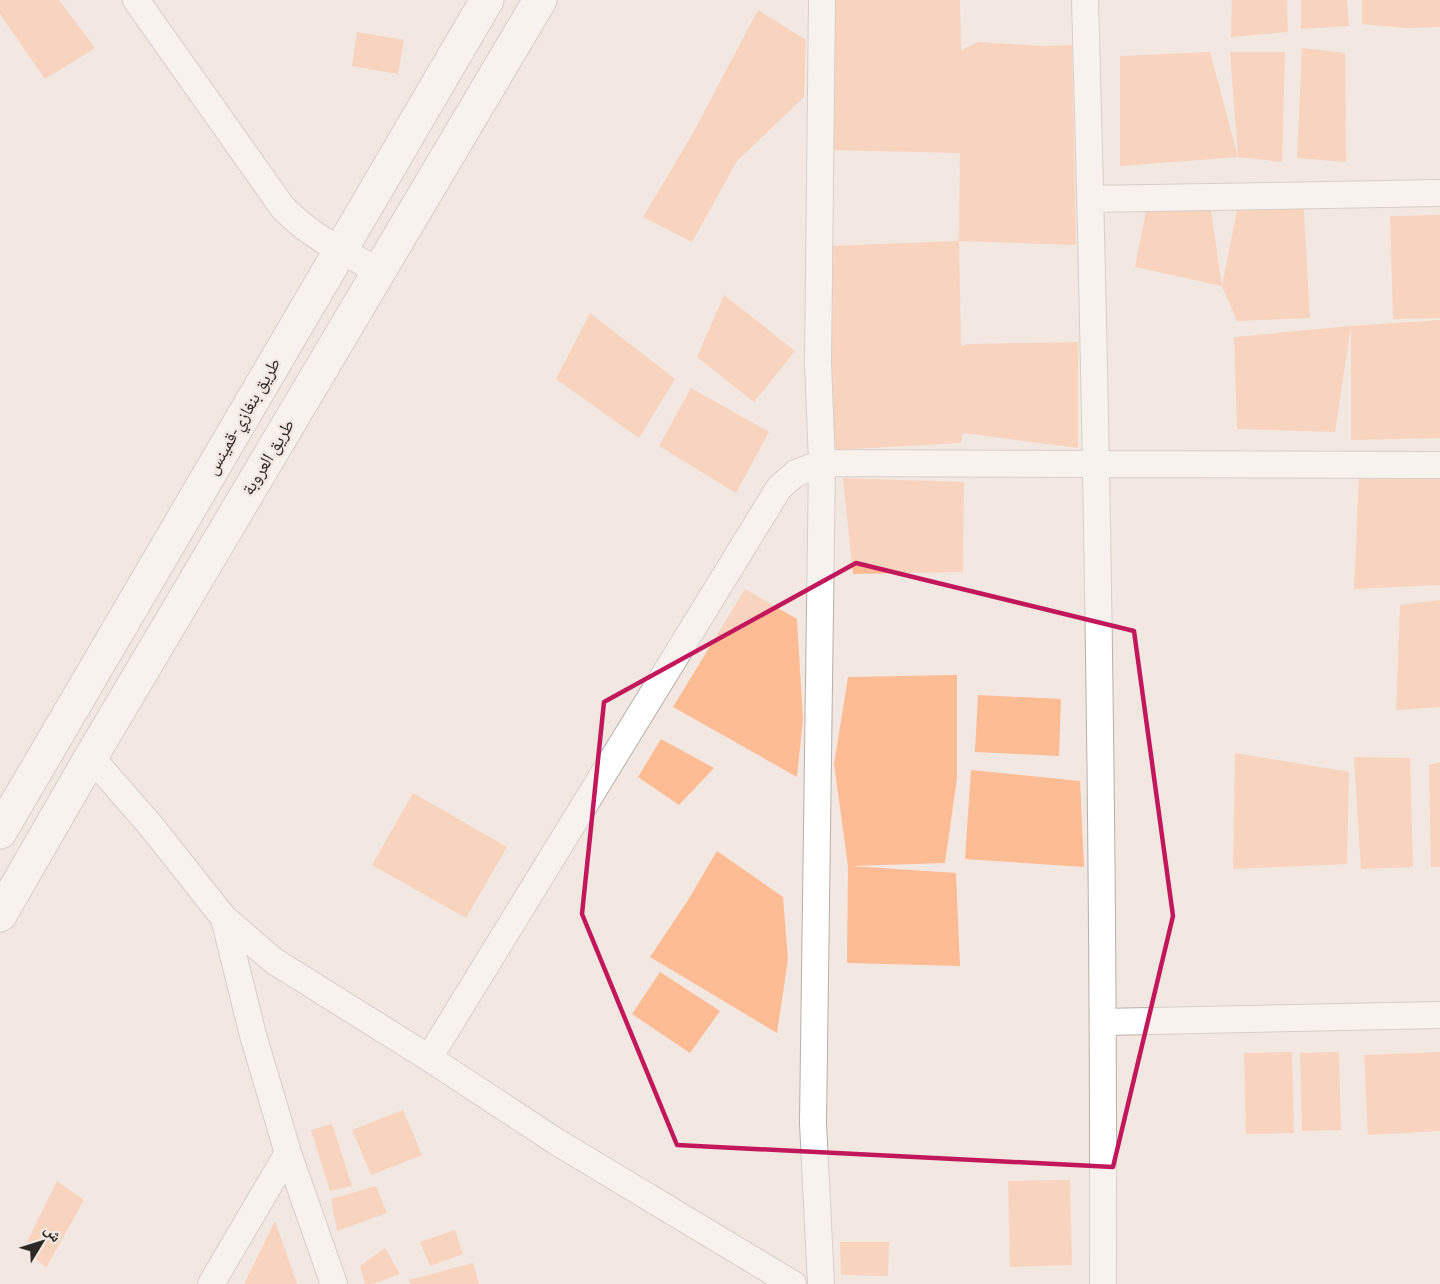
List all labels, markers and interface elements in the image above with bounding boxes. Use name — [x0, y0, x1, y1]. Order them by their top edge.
street label: طريق بنغازي-قمينس — [200, 353, 288, 480]
street label: طريق العروبة — [236, 414, 301, 500]
north arrow — [12, 1212, 72, 1272]
text: ش — [39, 1220, 67, 1247]

